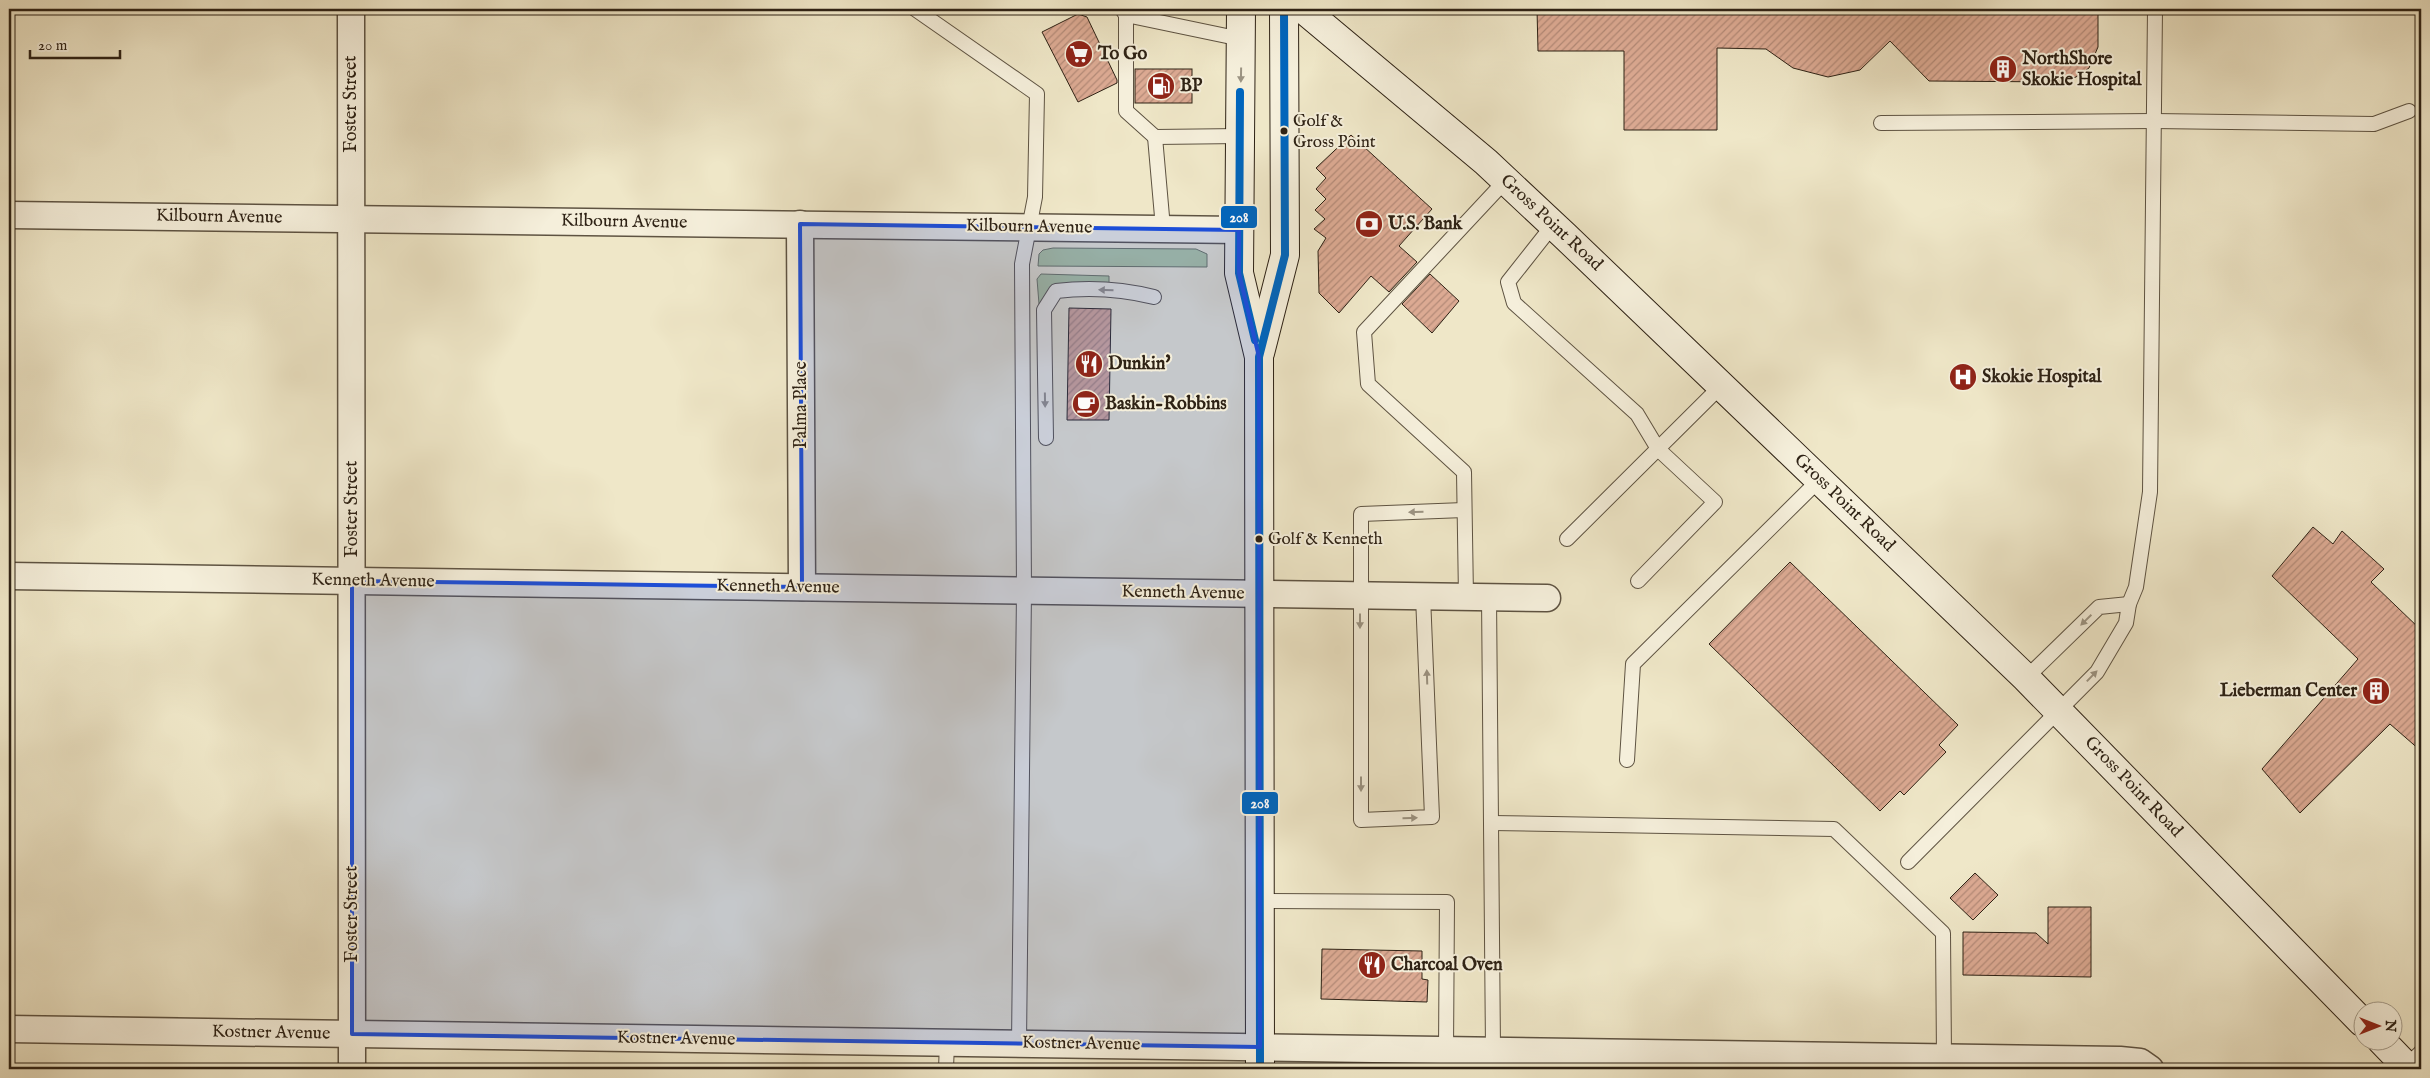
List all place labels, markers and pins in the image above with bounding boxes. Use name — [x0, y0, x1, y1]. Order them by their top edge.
supermarket icon: To Go — [1064, 39, 1094, 69]
place label: To Go — [1097, 43, 1147, 66]
place label: NorthShore Skokie Hospital — [2021, 48, 2142, 92]
building icon: NorthShore Skokie Hospital — [1988, 54, 2018, 84]
fuel station icon: BP — [1146, 71, 1176, 101]
place label: BP — [1180, 75, 1203, 98]
place label: Golf & Gross Point — [1293, 111, 1376, 153]
marker: Golf & Gross Point — [1279, 126, 1289, 136]
bank icon: U.S. Bank — [1354, 209, 1384, 239]
place label: U.S. Bank — [1387, 213, 1464, 236]
restaurant icon: Dunkin' — [1074, 349, 1104, 379]
place label: Dunkin' — [1108, 353, 1170, 376]
hospital icon: Skokie Hospital — [1948, 362, 1978, 392]
place label: Skokie Hospital — [1982, 366, 2102, 389]
cafe icon: Baskin-Robbins — [1071, 389, 1101, 419]
place label: Baskin-Robbins — [1105, 393, 1227, 416]
place label: Golf & Kenneth — [1268, 529, 1383, 550]
marker: Golf & Kenneth — [1254, 534, 1264, 544]
building icon: Lieberman Center — [2361, 676, 2391, 706]
place label: Lieberman Center — [2220, 680, 2357, 703]
restaurant icon: Charcoal Oven — [1357, 950, 1387, 980]
place label: Charcoal Oven — [1391, 954, 1503, 977]

